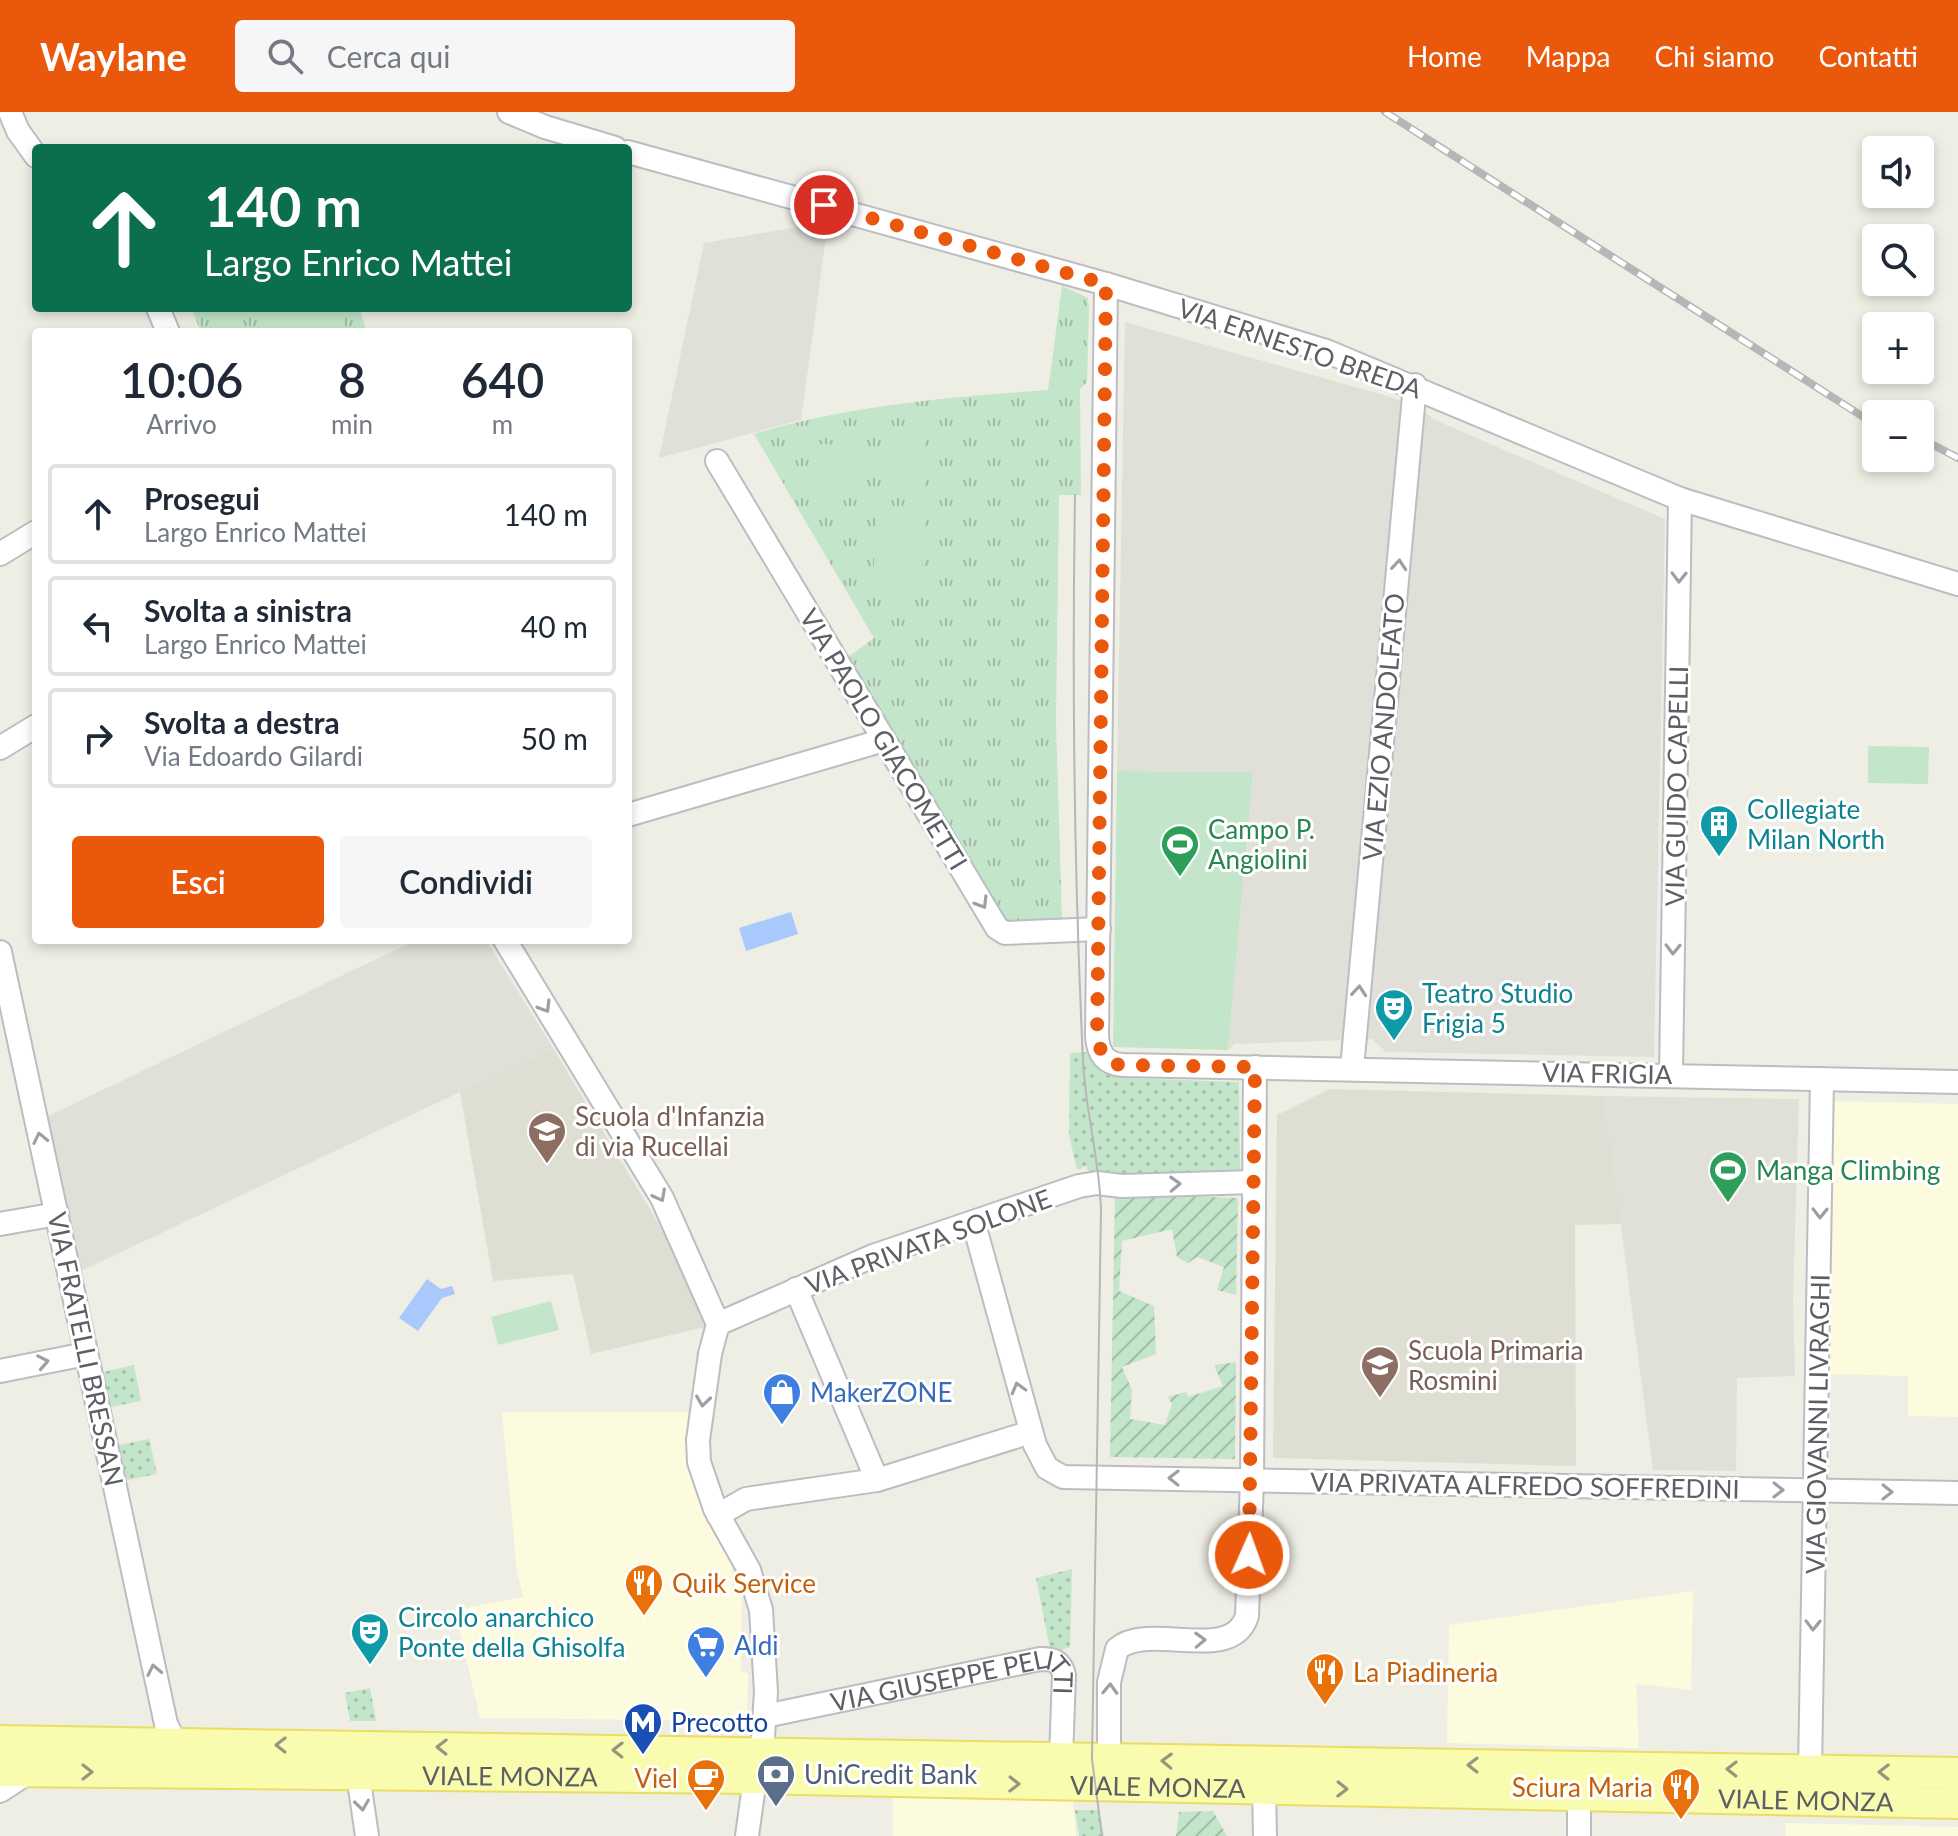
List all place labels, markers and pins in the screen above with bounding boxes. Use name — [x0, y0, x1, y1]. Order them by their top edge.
pin — [790, 171, 858, 239]
place label: Collegiate Milan North — [1747, 793, 1885, 855]
building icon: Collegiate Milan North — [1698, 803, 1740, 858]
place label: Campo P. Angiolini — [1208, 813, 1315, 875]
sports icon: Campo P. Angiolini — [1159, 823, 1201, 878]
place label: Teatro Studio Frigia 5 — [1422, 977, 1573, 1039]
theatre icon: Teatro Studio Frigia 5 — [1373, 987, 1415, 1042]
place label: Scuola d'Infanzia di via Rucellai — [575, 1100, 765, 1162]
school or university icon: Scuola d'Infanzia di via Rucellai — [526, 1110, 568, 1165]
sports icon: Manga Climbing — [1707, 1149, 1749, 1204]
place label: Manga Climbing — [1756, 1154, 1940, 1186]
place label: Scuola Primaria Rosmini — [1408, 1334, 1583, 1396]
school or university icon: Scuola Primaria Rosmini — [1359, 1344, 1401, 1399]
shop icon: MakerZONE — [761, 1371, 803, 1426]
place label: MakerZONE — [810, 1376, 952, 1408]
restaurant icon: Quik Service — [623, 1562, 665, 1617]
place label: Quik Service — [672, 1567, 816, 1599]
place label: Circolo anarchico Ponte della Ghisolfa — [398, 1601, 626, 1663]
theatre icon: Circolo anarchico Ponte della Ghisolfa — [349, 1611, 391, 1666]
supermarket icon: Aldi — [685, 1624, 727, 1679]
place label: Aldi — [734, 1629, 779, 1661]
restaurant icon: La Piadineria — [1304, 1651, 1346, 1706]
place label: La Piadineria — [1353, 1656, 1498, 1688]
metro station icon: Precotto — [622, 1701, 664, 1756]
place label: Precotto — [671, 1706, 768, 1738]
bank icon: UniCredit Bank — [755, 1753, 797, 1808]
cafe icon: Viel — [685, 1757, 727, 1812]
place label: UniCredit Bank — [804, 1758, 978, 1790]
place label: Viel — [634, 1762, 678, 1794]
restaurant icon: Sciura Maria — [1660, 1766, 1702, 1821]
place label: Sciura Maria — [1512, 1771, 1653, 1803]

